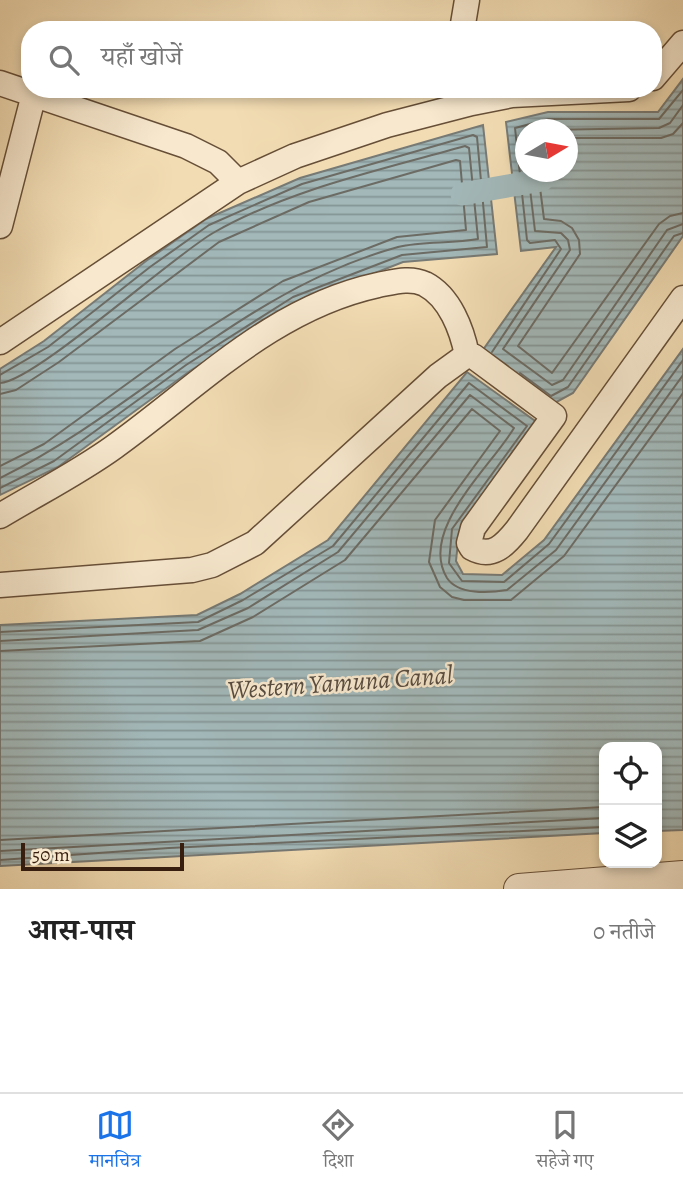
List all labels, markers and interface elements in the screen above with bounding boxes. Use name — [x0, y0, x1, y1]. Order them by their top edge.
search box — [21, 21, 662, 98]
text: यहाँ खोजें — [101, 39, 182, 74]
icon: search — [45, 41, 83, 79]
north arrow — [515, 119, 578, 182]
water label: Western Yamuna Canal — [226, 657, 454, 708]
map controls — [599, 742, 662, 868]
button: locate — [599, 742, 662, 805]
button: layers — [599, 805, 662, 868]
scale bar — [21, 840, 184, 872]
text: 50 m — [32, 842, 70, 868]
text: आस-पास — [28, 910, 134, 950]
text: 0 नतीजे — [593, 916, 655, 947]
tab: मानचित्र — [89, 1106, 141, 1179]
tab: दिशा — [319, 1106, 357, 1179]
tab: सहेजे गए — [536, 1106, 594, 1179]

